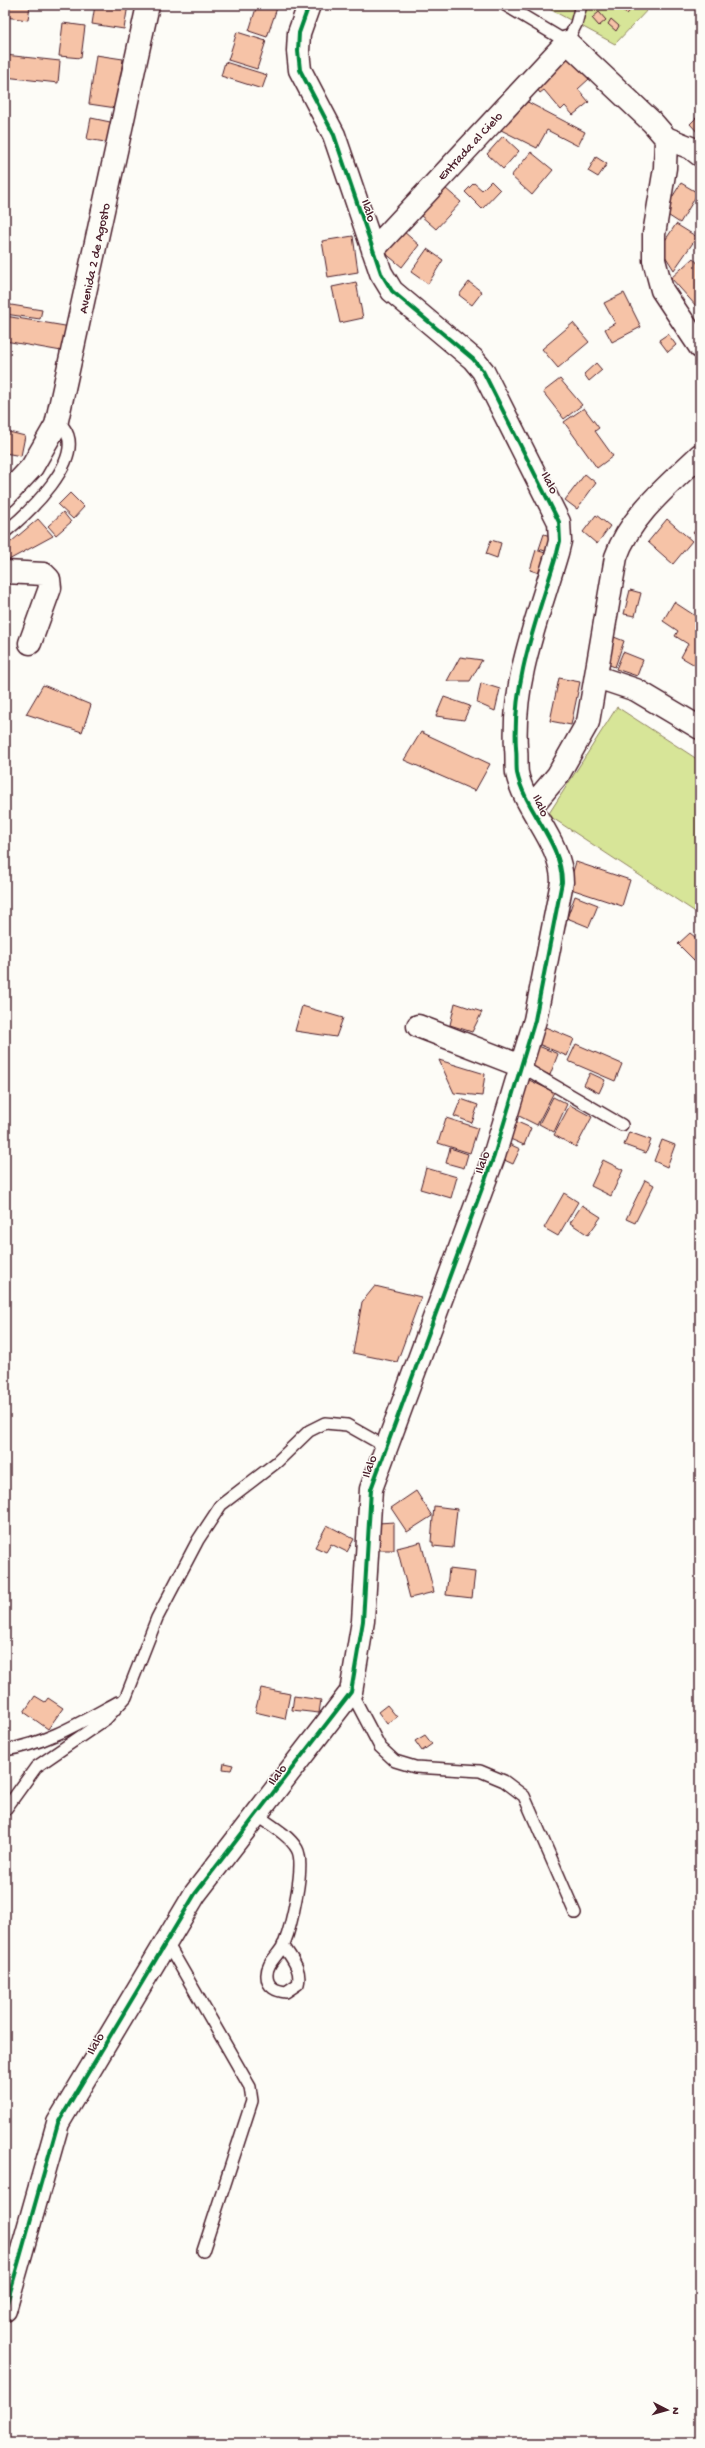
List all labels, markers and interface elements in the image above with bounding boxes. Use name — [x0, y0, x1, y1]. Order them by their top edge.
street label: Entrada al Cielo — [435, 109, 507, 184]
street label: Ilalo — [357, 198, 378, 224]
street label: Avenida 2 de Agosto — [76, 202, 115, 315]
street label: Ilalo — [537, 470, 561, 497]
street label: Ilalo — [528, 793, 551, 820]
street label: Ilalo — [472, 1149, 494, 1176]
street label: Ilalo — [359, 1453, 381, 1480]
street label: Ilalo — [265, 1762, 291, 1789]
street label: Ilalo — [84, 2030, 108, 2058]
north arrow — [647, 2390, 687, 2430]
text: N — [669, 2407, 681, 2415]

